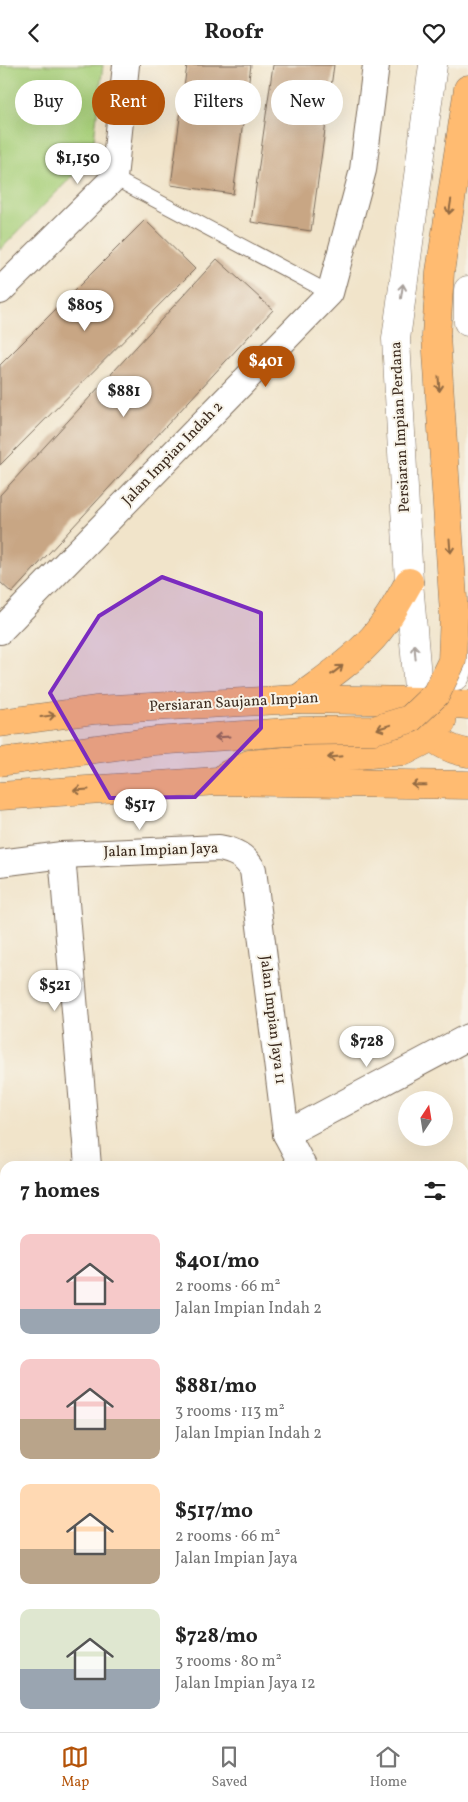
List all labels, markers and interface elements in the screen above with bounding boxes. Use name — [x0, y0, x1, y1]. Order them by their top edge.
text: Roofr — [204, 17, 264, 48]
icon: back — [20, 19, 48, 47]
icon: heart — [420, 19, 448, 47]
chip: Buy — [15, 80, 82, 125]
chip: Rent — [92, 80, 165, 125]
chip: Filters — [175, 80, 261, 125]
chip: New — [271, 80, 343, 125]
pin: $1,150 — [37, 143, 119, 185]
text: $1,150 — [56, 148, 100, 170]
one-way arrow — [445, 198, 455, 214]
one-way arrow — [398, 283, 408, 299]
pin: $805 — [55, 289, 115, 332]
text: $805 — [67, 295, 103, 317]
street label: Persiaran Impian Perdana — [386, 341, 416, 513]
pin: $401 — [236, 345, 296, 388]
text: $401 — [249, 351, 283, 373]
pin: $881 — [94, 375, 154, 418]
one-way arrow — [435, 376, 444, 392]
text: $881 — [108, 381, 140, 403]
street label: Jalan Impian Indah 2 — [118, 397, 228, 511]
one-way arrow — [445, 538, 454, 554]
one-way arrow — [410, 645, 420, 661]
one-way arrow — [330, 665, 344, 675]
street label: Persiaran Saujana Impian — [149, 688, 319, 718]
one-way arrow — [40, 711, 56, 721]
one-way arrow — [376, 723, 392, 733]
one-way arrow — [214, 732, 230, 741]
one-way arrow — [327, 752, 343, 762]
one-way arrow — [412, 780, 428, 789]
one-way arrow — [73, 786, 89, 795]
pin: $517 — [110, 789, 170, 831]
text: $517 — [125, 794, 155, 816]
street label: Jalan Impian Jaya — [103, 838, 219, 864]
street label: Jalan Impian Jaya 11 — [254, 954, 290, 1086]
pin: $521 — [25, 969, 85, 1012]
text: $521 — [39, 975, 71, 997]
pin: $728 — [337, 1025, 397, 1068]
text: $728 — [350, 1031, 384, 1053]
north arrow — [398, 1091, 452, 1146]
map controls — [398, 1091, 453, 1146]
text: 7 homes — [20, 1177, 100, 1206]
icon: filters — [421, 1177, 449, 1205]
text: $401/mo — [175, 1247, 259, 1276]
icon: home — [60, 1254, 120, 1314]
text: 2 rooms · 66 m² — [175, 1276, 281, 1298]
text: Jalan Impian Indah 2 — [175, 1298, 322, 1320]
text: $881/mo — [175, 1372, 257, 1401]
icon: home — [60, 1379, 120, 1439]
text: 3 rooms · 113 m² — [175, 1401, 285, 1423]
text: Jalan Impian Indah 2 — [175, 1423, 322, 1445]
text: $517/mo — [175, 1497, 253, 1526]
icon: home — [60, 1504, 120, 1564]
text: 2 rooms · 66 m² — [175, 1526, 281, 1548]
text: Jalan Impian Jaya — [175, 1548, 298, 1570]
text: $728/mo — [175, 1622, 258, 1651]
icon: home — [60, 1629, 120, 1689]
text: 3 rooms · 80 m² — [175, 1651, 282, 1673]
text: Jalan Impian Jaya 12 — [175, 1673, 316, 1695]
tab: Map — [61, 1743, 89, 1792]
tab: Saved — [211, 1743, 248, 1792]
tab: Home — [370, 1743, 407, 1792]

